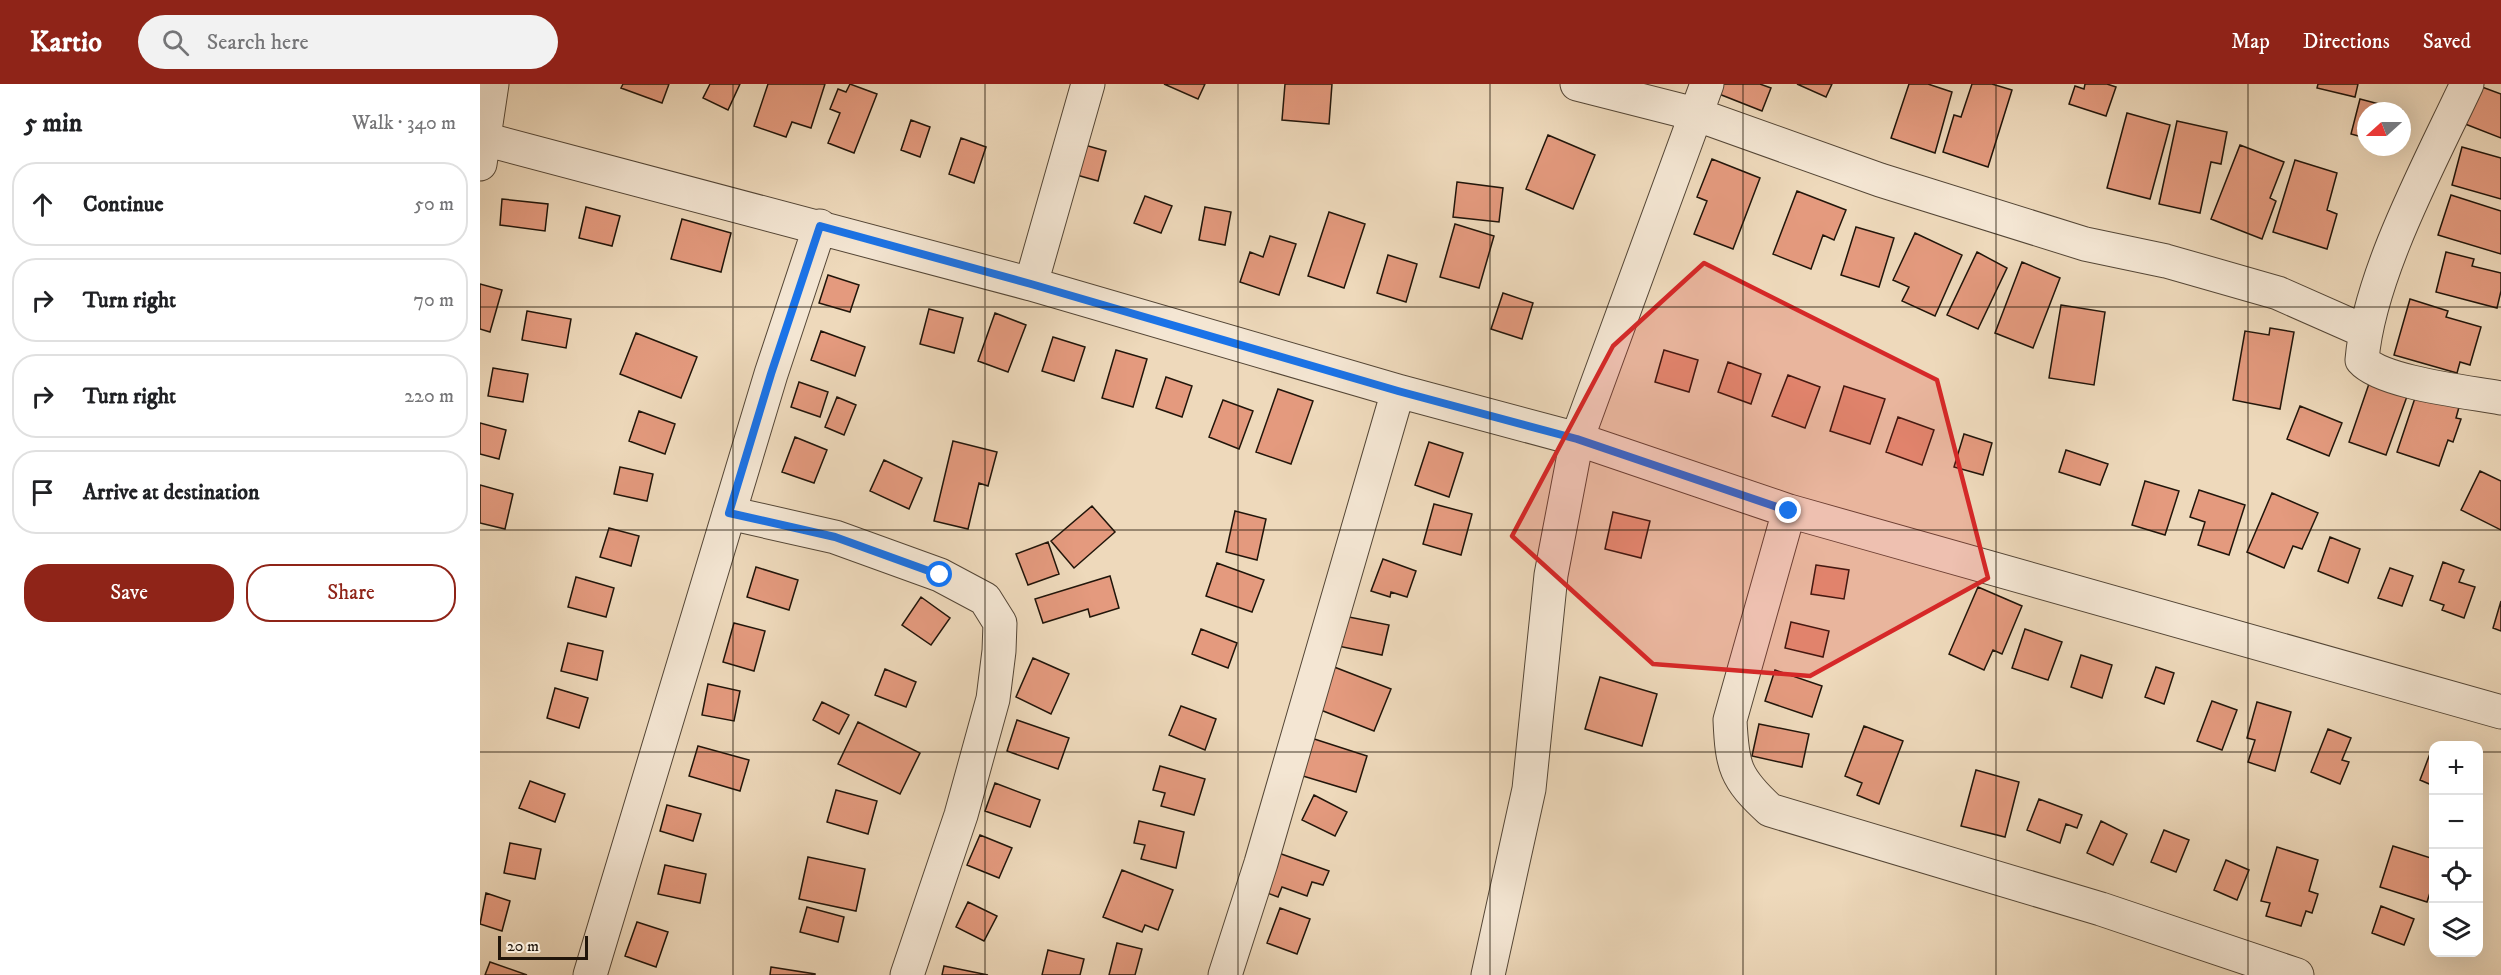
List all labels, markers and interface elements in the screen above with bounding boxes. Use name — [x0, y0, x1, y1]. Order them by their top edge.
search box — [138, 15, 558, 69]
text: Kartio — [30, 25, 102, 60]
icon: search — [159, 26, 192, 59]
text: Search here — [207, 29, 309, 56]
text: Map — [2231, 29, 2270, 55]
text: Directions — [2303, 29, 2390, 55]
text: Saved — [2423, 29, 2471, 55]
north arrow — [2357, 102, 2411, 156]
text: 5 min — [24, 107, 82, 140]
text: Walk · 340 m — [352, 111, 456, 136]
icon: ahead — [26, 188, 59, 221]
text: Continue — [83, 191, 164, 218]
text: 50 m — [414, 192, 454, 217]
icon: right — [26, 284, 59, 317]
text: Turn right — [83, 287, 176, 314]
text: 70 m — [413, 288, 454, 313]
icon: right — [26, 380, 59, 413]
text: Turn right — [83, 383, 176, 410]
text: 220 m — [404, 384, 454, 409]
icon: arrive — [26, 476, 59, 509]
text: Arrive at destination — [83, 479, 260, 506]
route end — [1775, 497, 1801, 523]
route start — [926, 561, 952, 587]
button: Save — [24, 564, 234, 622]
button: Share — [246, 564, 456, 622]
map controls — [2429, 741, 2483, 957]
button: + — [2429, 741, 2483, 795]
button: − — [2429, 795, 2483, 849]
button: locate — [2429, 849, 2483, 903]
button: layers — [2429, 903, 2483, 957]
scale bar — [498, 933, 588, 960]
text: 20 m — [507, 936, 539, 956]

